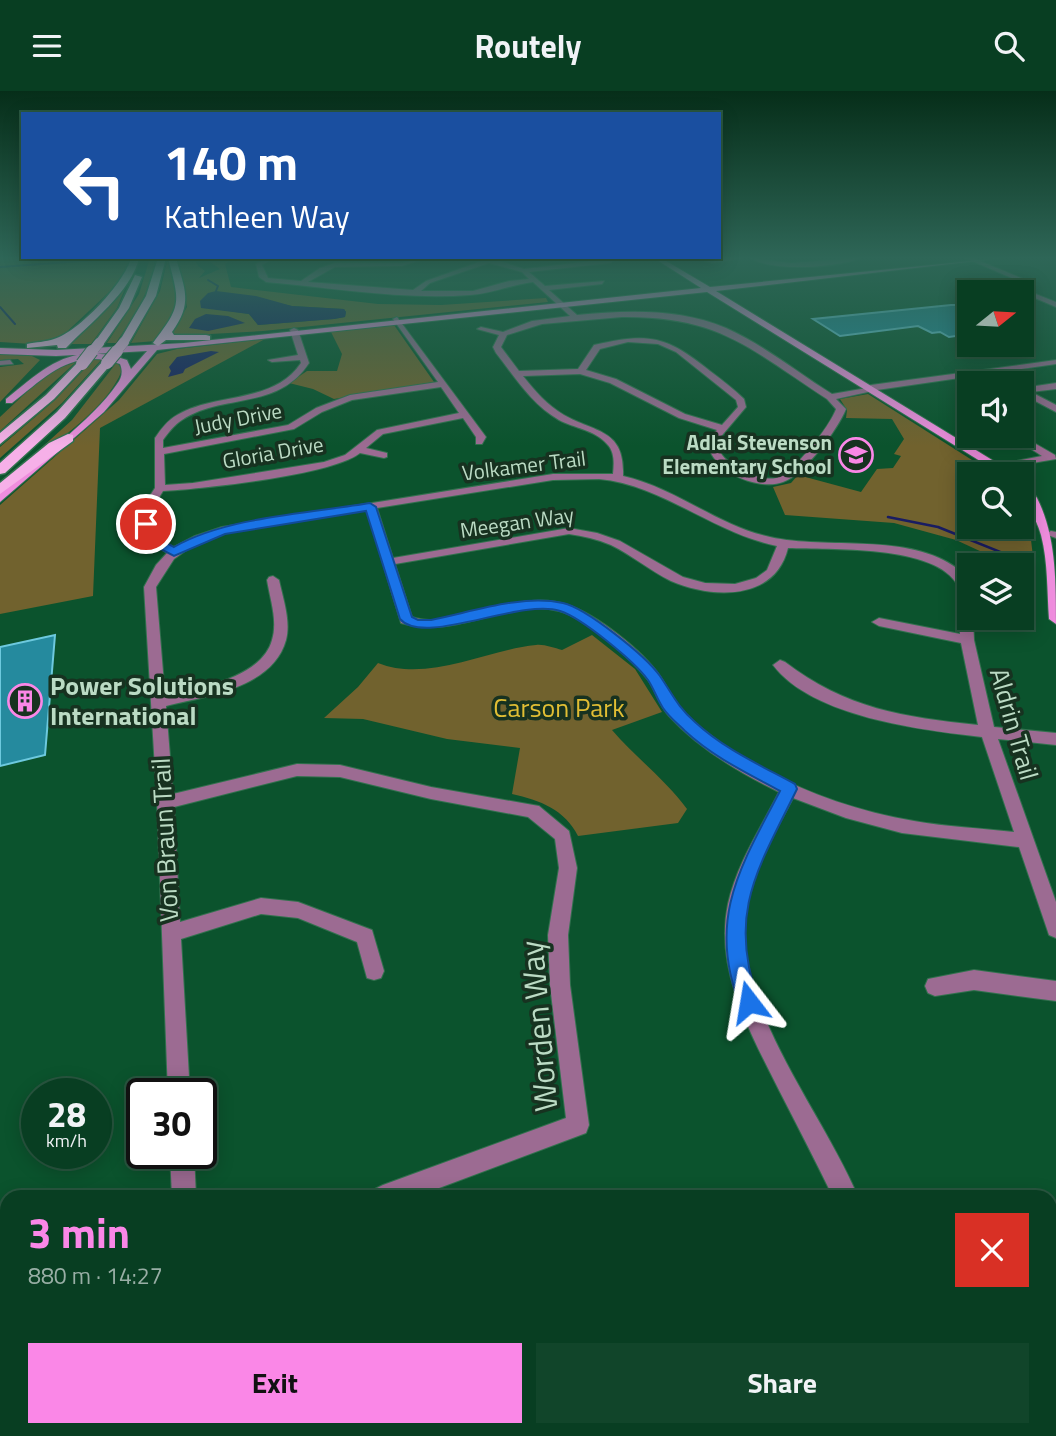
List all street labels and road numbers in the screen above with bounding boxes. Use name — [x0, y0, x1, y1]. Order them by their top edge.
street label: Judy Drive — [191, 394, 285, 442]
street label: Gloria Drive — [220, 427, 326, 477]
street label: Volkamer Trail — [460, 442, 588, 488]
street label: Meegan Way — [458, 498, 576, 546]
street label: Aldrin Trail — [980, 663, 1049, 784]
street label: Von Braun Trail — [141, 757, 188, 923]
street label: Worden Way — [507, 938, 569, 1114]

